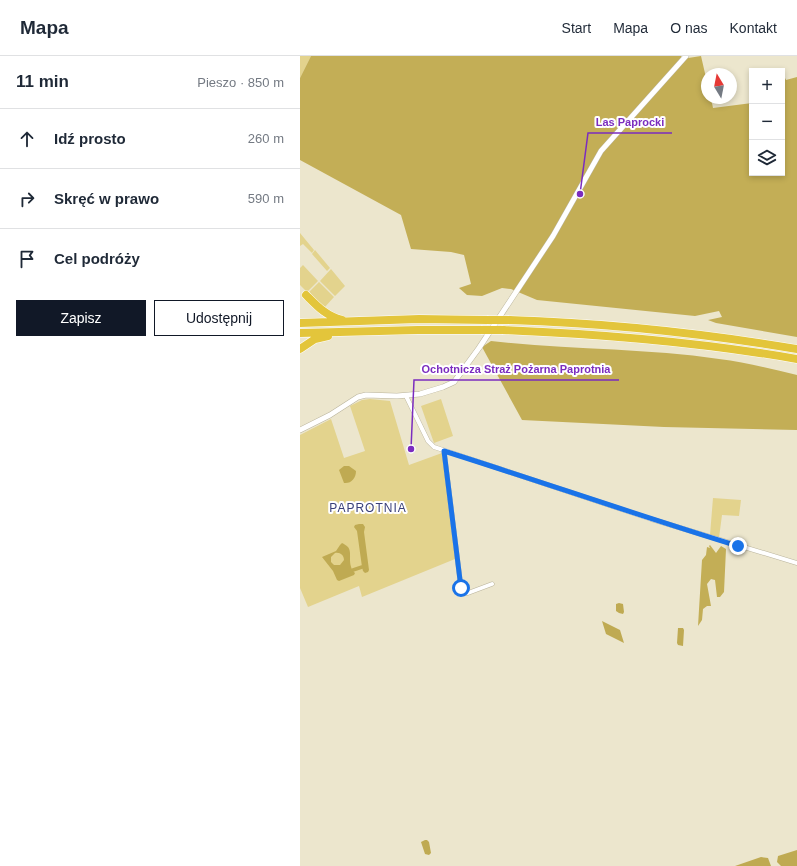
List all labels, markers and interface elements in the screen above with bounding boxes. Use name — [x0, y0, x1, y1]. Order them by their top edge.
text: Mapa — [20, 17, 69, 38]
text: Start — [562, 20, 591, 36]
text: Mapa — [613, 20, 648, 36]
text: O nas — [670, 20, 708, 36]
text: Kontakt — [730, 20, 777, 36]
north arrow — [701, 68, 737, 104]
map controls — [749, 68, 785, 176]
button: + — [749, 68, 785, 104]
text: 11 min — [16, 72, 69, 91]
text: Pieszo · 850 m — [197, 75, 284, 90]
button: − — [749, 104, 785, 140]
callout: Las Paprocki — [588, 110, 672, 133]
text: Las Paprocki — [596, 116, 664, 128]
icon: ahead — [16, 128, 38, 150]
text: Idź prosto — [54, 130, 126, 147]
text: 260 m — [248, 131, 284, 146]
button: layers — [749, 140, 785, 176]
icon: right — [16, 188, 38, 210]
text: Skręć w prawo — [54, 190, 159, 207]
text: 590 m — [248, 191, 284, 206]
icon: arrive — [16, 248, 38, 270]
text: Cel podróży — [54, 250, 140, 267]
button: Zapisz — [16, 300, 146, 336]
button: Udostępnij — [154, 300, 284, 336]
callout: Ochotnicza Straż Pożarna Paprotnia — [414, 357, 619, 380]
text: Ochotnicza Straż Pożarna Paprotnia — [422, 363, 611, 375]
district label: PAPROTNIA — [329, 501, 407, 515]
route end — [729, 537, 747, 555]
route start — [452, 579, 470, 597]

